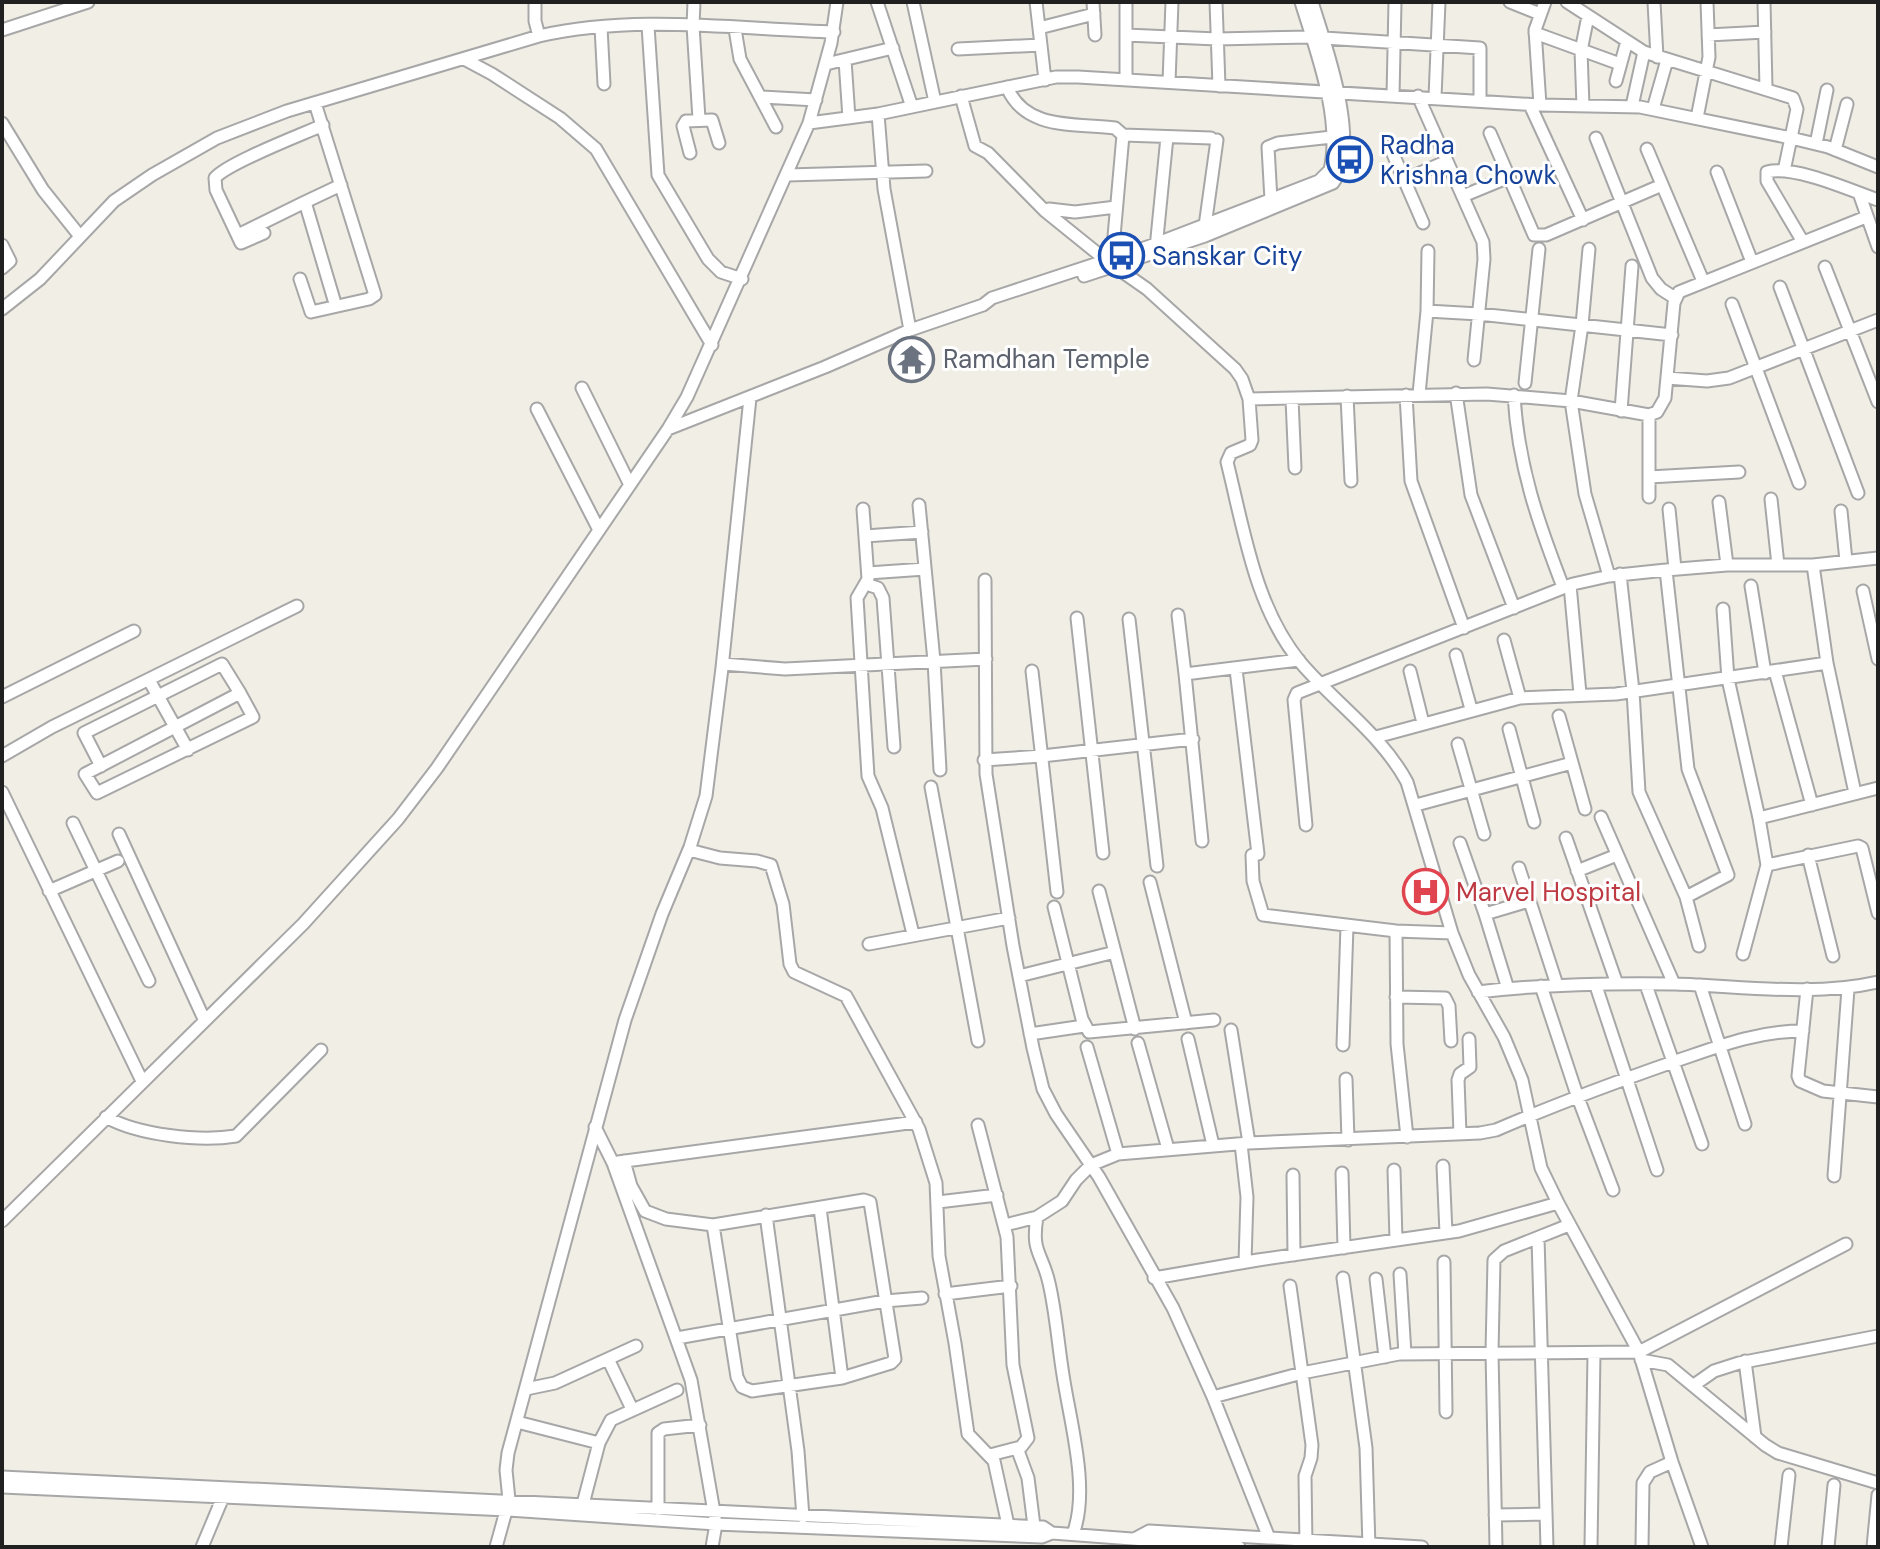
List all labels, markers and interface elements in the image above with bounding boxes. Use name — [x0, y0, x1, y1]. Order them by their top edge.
place label: Radha Krishna Chowk — [1380, 128, 1557, 192]
bus stop icon: Radha Krishna Chowk — [1325, 136, 1373, 184]
bus stop icon: Sanskar City — [1097, 232, 1145, 280]
place label: Sanskar City — [1152, 239, 1302, 273]
temple icon: Ramdhan Temple — [888, 335, 936, 383]
place label: Ramdhan Temple — [943, 342, 1150, 376]
hospital icon: Marvel Hospital — [1401, 868, 1449, 916]
place label: Marvel Hospital — [1456, 875, 1641, 909]

